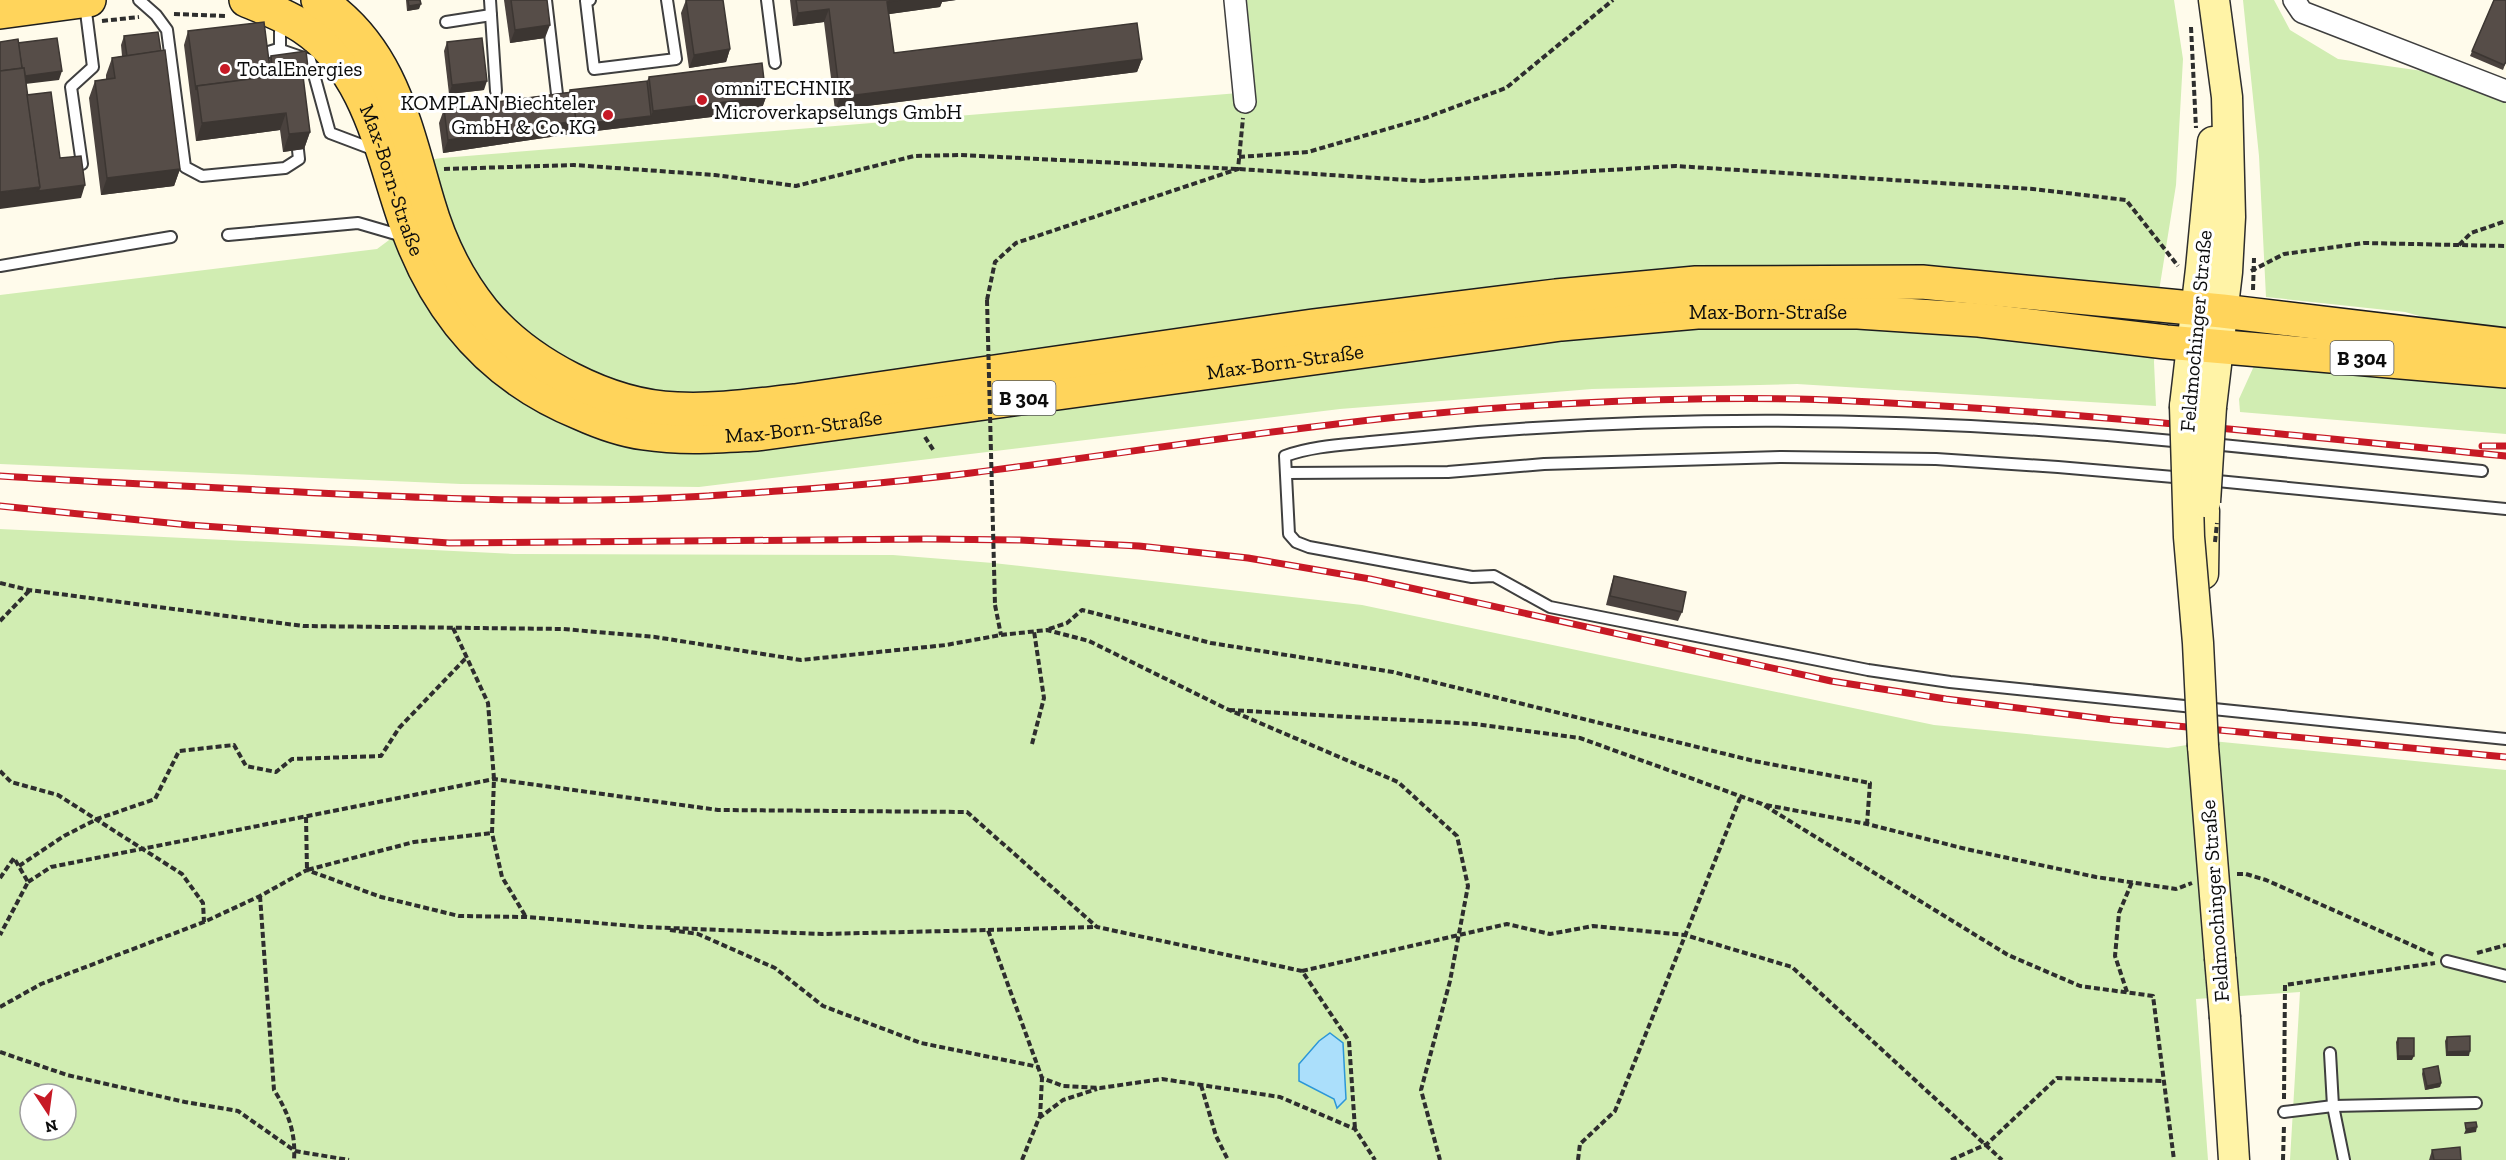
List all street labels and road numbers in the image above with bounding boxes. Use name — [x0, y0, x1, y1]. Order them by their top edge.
street label: Max-Born-Straße — [355, 100, 430, 260]
street label: Feldmochinger Straße — [2174, 229, 2217, 433]
street label: Max-Born-Straße — [1689, 299, 1847, 324]
street label: Max-Born-Straße — [1205, 338, 1365, 384]
road number: B 304 — [2330, 341, 2394, 375]
road number: B 304 — [992, 381, 1056, 415]
street label: Max-Born-Straße — [724, 404, 884, 448]
street label: Feldmochinger Straße — [2195, 799, 2234, 1003]

